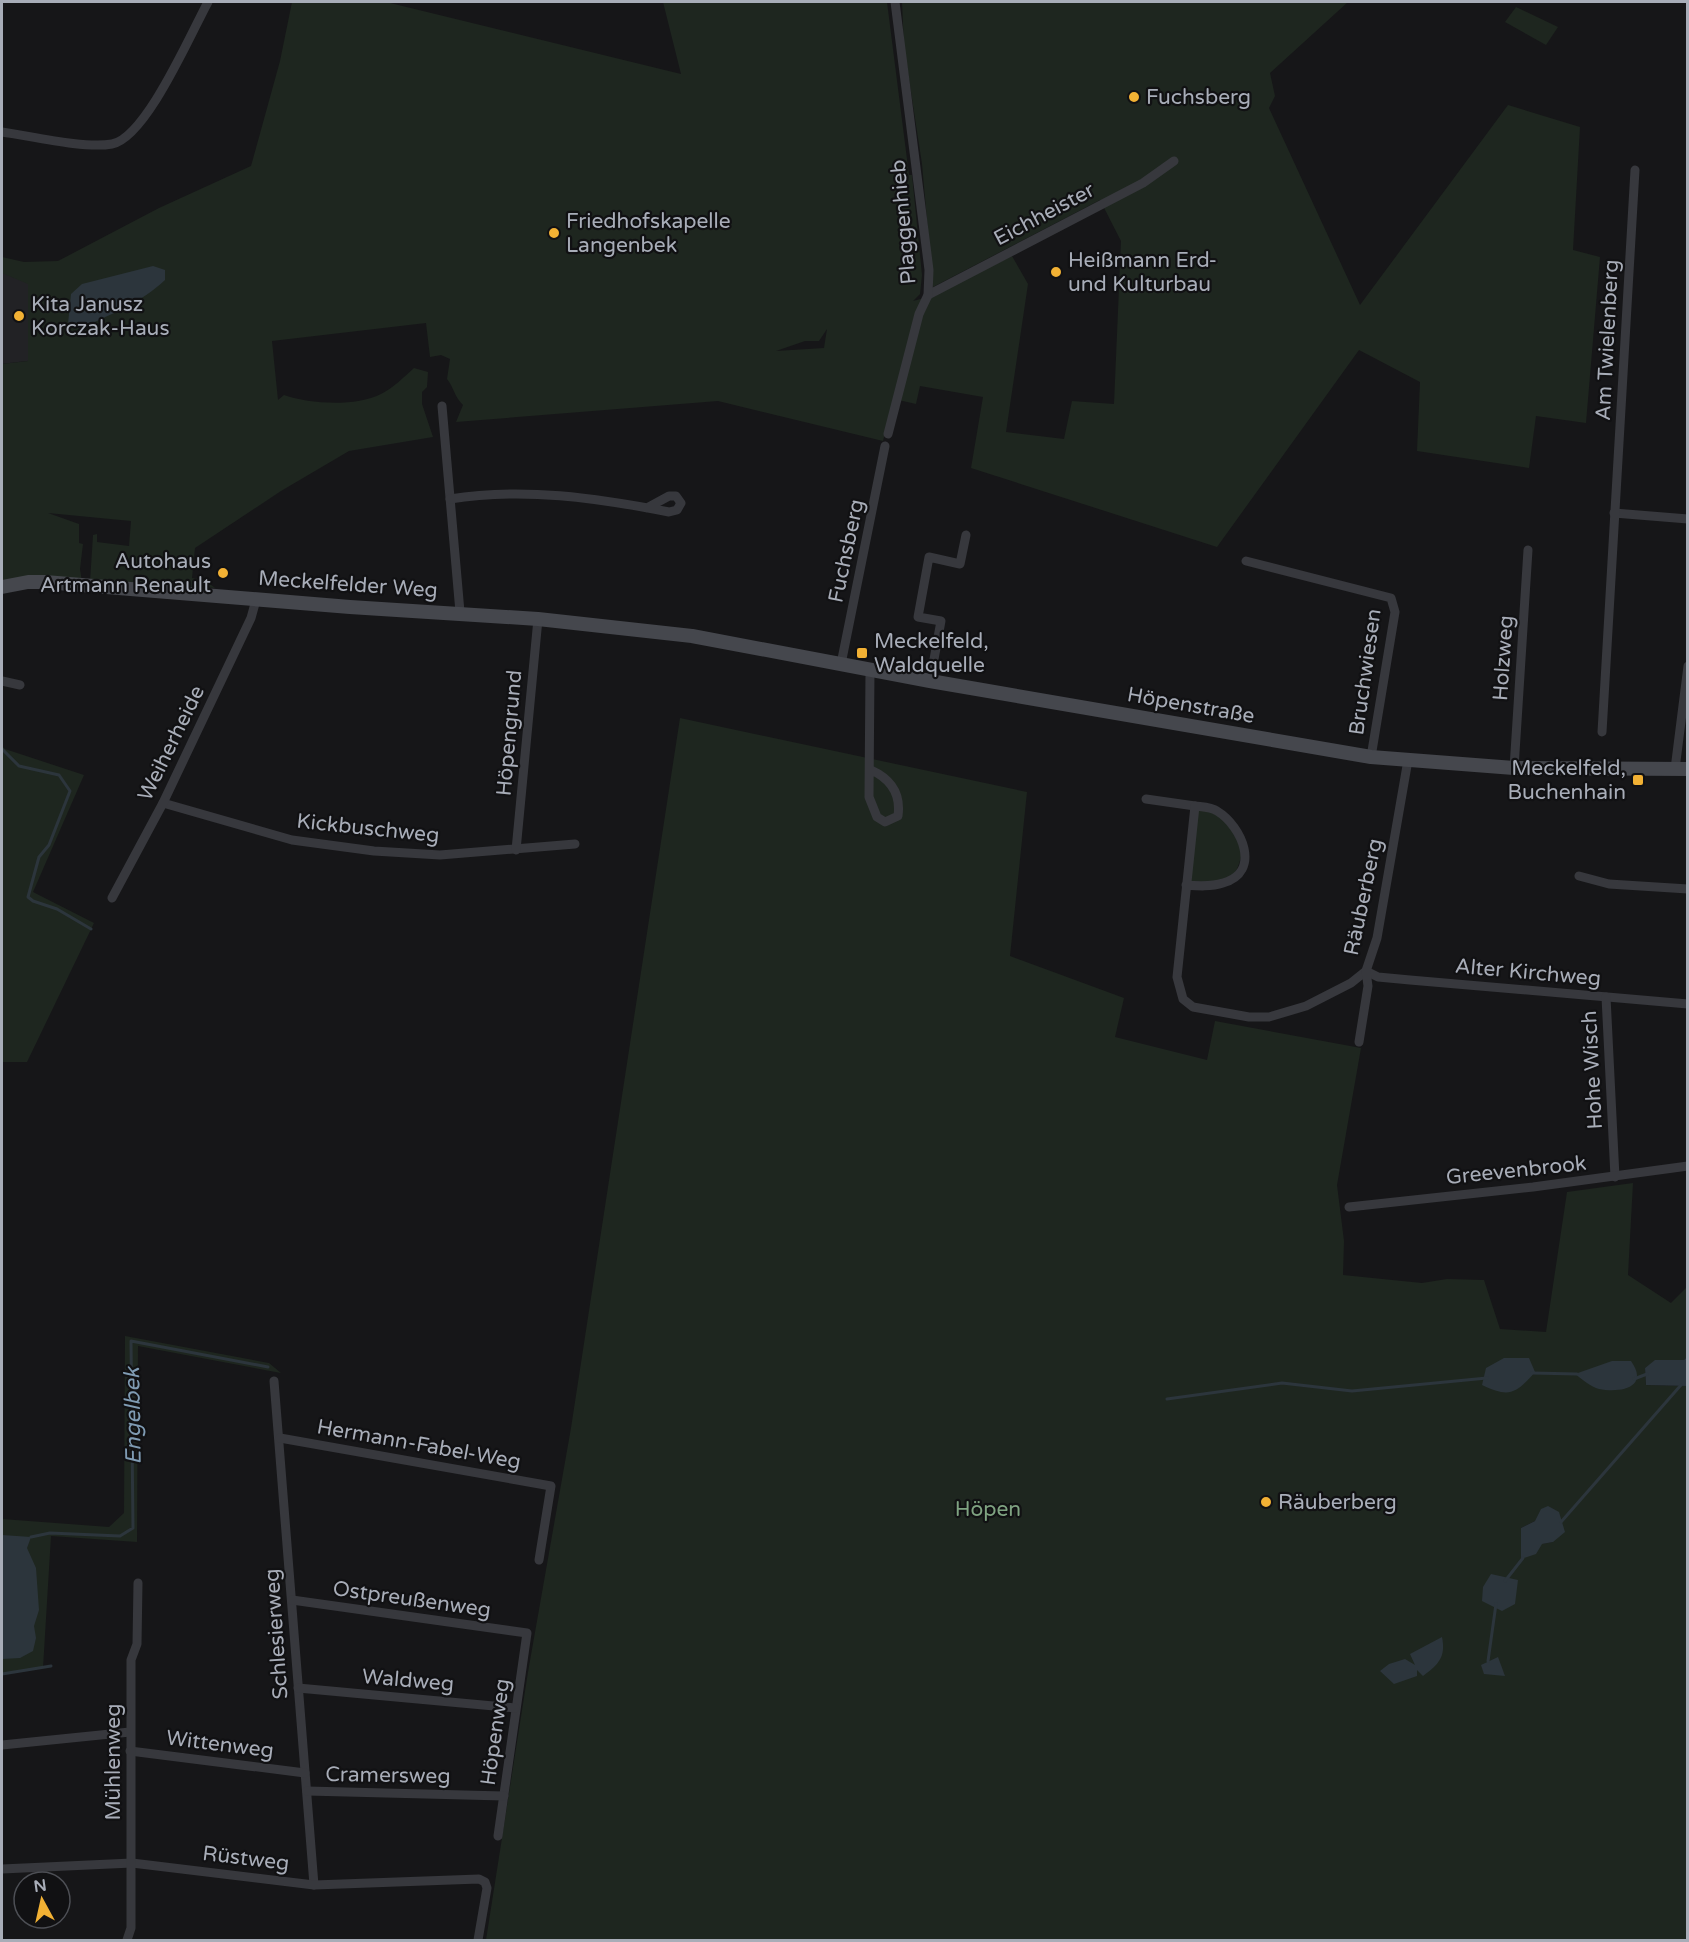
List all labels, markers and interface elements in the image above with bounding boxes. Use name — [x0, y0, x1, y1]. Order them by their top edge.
place label: Fuchsberg — [1146, 85, 1251, 110]
marker: Fuchsberg — [1127, 90, 1141, 104]
street label: Plaggenhieb — [886, 158, 921, 285]
street label: Eichheister — [990, 178, 1099, 251]
place label: Friedhofskapelle Langenbek — [566, 209, 731, 258]
marker: Friedhofskapelle Langenbek — [547, 226, 561, 240]
place label: Heißmann Erd- und Kulturbau — [1068, 248, 1217, 297]
street label: Am Twielenberg — [1591, 259, 1624, 421]
marker: Heißmann Erd- und Kulturbau — [1049, 265, 1063, 279]
place label: Kita Janusz Korczak-Haus — [31, 292, 169, 341]
marker: Kita Janusz Korczak-Haus — [12, 309, 26, 323]
street label: Fuchsberg — [823, 497, 870, 605]
place label: Autohaus Artmann Renault — [40, 549, 211, 598]
marker: Autohaus Artmann Renault — [216, 566, 230, 580]
street label: Meckelfelder Weg — [257, 566, 439, 603]
street label: Bruchwiesen — [1344, 607, 1387, 737]
street label: Holzweg — [1488, 614, 1519, 702]
place label: Meckelfeld, Waldquelle — [874, 629, 989, 678]
marker: Meckelfeld, Waldquelle — [855, 646, 869, 660]
street label: Höpengrund — [492, 669, 527, 797]
street label: Weiherheide — [133, 681, 210, 805]
street label: Höpenstraße — [1125, 682, 1257, 729]
place label: Meckelfeld, Buchenhain — [1508, 756, 1626, 805]
marker: Meckelfeld, Buchenhain — [1631, 773, 1645, 787]
street label: Kickbuschweg — [295, 809, 441, 848]
street label: Räuberberg — [1339, 836, 1388, 958]
street label: Alter Kirchweg — [1454, 954, 1602, 991]
street label: Hohe Wisch — [1577, 1010, 1608, 1130]
street label: Greevenbrook — [1445, 1151, 1587, 1190]
water label: Engelbek — [119, 1365, 147, 1465]
street label: Hermann-Fabel-Weg — [315, 1414, 523, 1475]
place label: Räuberberg — [1278, 1490, 1397, 1515]
marker: Räuberberg — [1259, 1495, 1273, 1509]
park label: Höpen — [955, 1497, 1021, 1522]
street label: Schlesierweg — [259, 1568, 294, 1700]
street label: Ostpreußenweg — [331, 1576, 493, 1623]
street label: Waldweg — [361, 1664, 455, 1697]
street label: Höpenweg — [476, 1677, 515, 1787]
street label: Mühlenweg — [101, 1704, 126, 1820]
street label: Wittenweg — [165, 1725, 275, 1764]
street label: Cramersweg — [325, 1762, 451, 1789]
street label: Rüstweg — [201, 1841, 291, 1876]
north arrow — [12, 1870, 72, 1930]
text: N — [32, 1875, 48, 1897]

